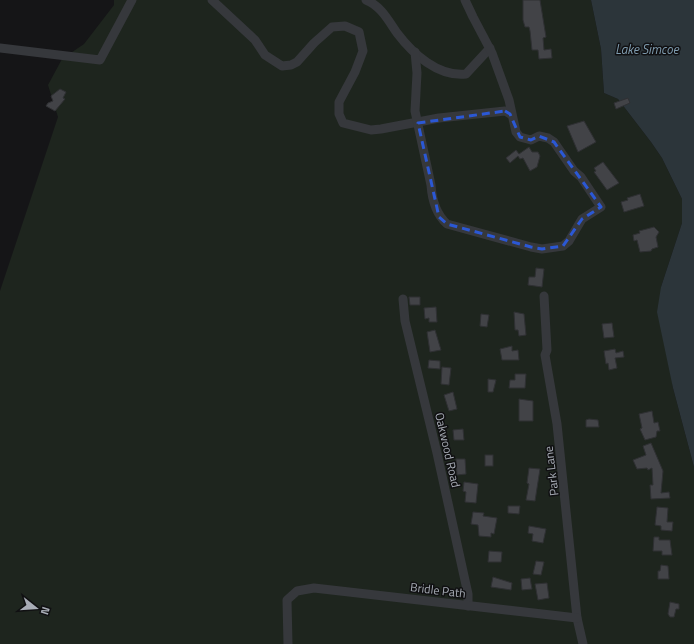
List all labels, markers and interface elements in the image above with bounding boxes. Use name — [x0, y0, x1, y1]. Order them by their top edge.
water label: Lake Simcoe — [615, 39, 680, 59]
street label: Oakwood Road — [430, 411, 466, 489]
street label: Park Lane — [539, 445, 563, 497]
street label: Bridle Path — [409, 577, 467, 603]
north arrow — [16, 588, 56, 628]
text: N — [37, 605, 54, 617]

